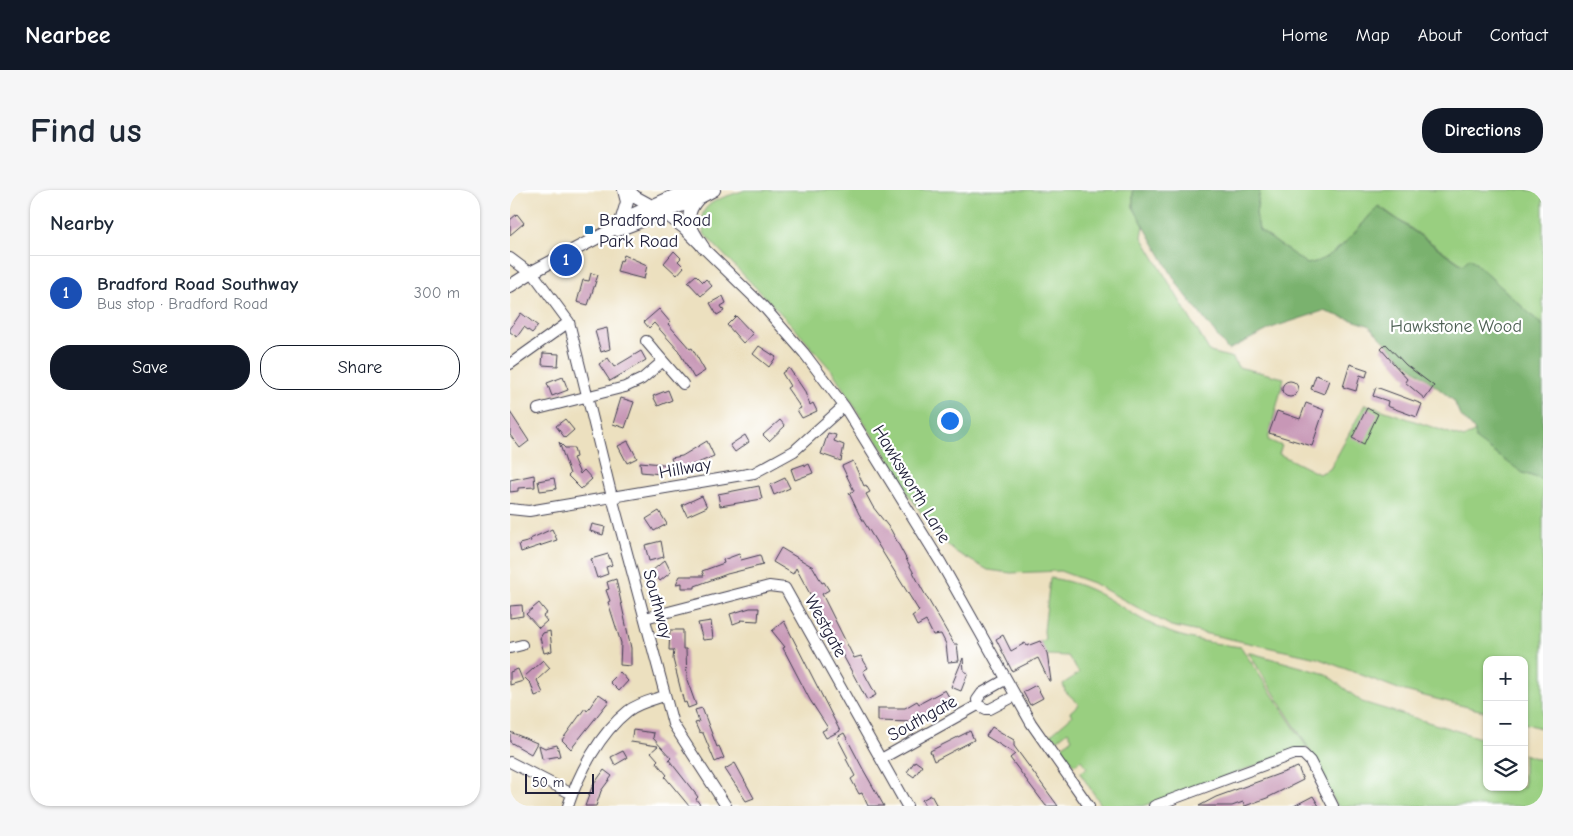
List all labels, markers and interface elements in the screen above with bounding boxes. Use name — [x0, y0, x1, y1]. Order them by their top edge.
text: Nearbee — [25, 21, 110, 49]
text: Home — [1281, 25, 1328, 46]
text: Map — [1356, 25, 1390, 46]
text: About — [1418, 25, 1462, 46]
text: Contact — [1490, 25, 1548, 46]
button: Directions — [1422, 108, 1543, 153]
text: Find us — [30, 110, 142, 151]
place label: Bradford Road Park Road — [599, 210, 711, 252]
text: Nearby — [50, 211, 114, 235]
marker: Bradford Road Park Road — [583, 224, 595, 236]
pin: 1 — [550, 241, 582, 279]
text: Bradford Road Southway — [97, 273, 298, 295]
text: 1 — [63, 284, 69, 302]
text: 300 m — [414, 284, 460, 302]
text: Bus stop · Bradford Road — [97, 295, 268, 313]
park label: Hawkstone Wood — [1390, 316, 1522, 337]
button: Save — [50, 345, 250, 390]
button: Share — [260, 345, 460, 390]
your location — [937, 408, 963, 434]
street label: Hawksworth Lane — [868, 421, 955, 547]
street label: Hillway — [657, 453, 714, 483]
street label: Southway — [638, 567, 677, 642]
street label: Westgate — [800, 591, 851, 661]
map controls — [1483, 656, 1528, 791]
button: + — [1483, 656, 1528, 701]
street label: Southgate — [884, 691, 961, 746]
button: − — [1483, 701, 1528, 746]
button: layers — [1483, 746, 1528, 791]
scale bar — [525, 771, 594, 794]
text: 50 m — [532, 774, 564, 791]

